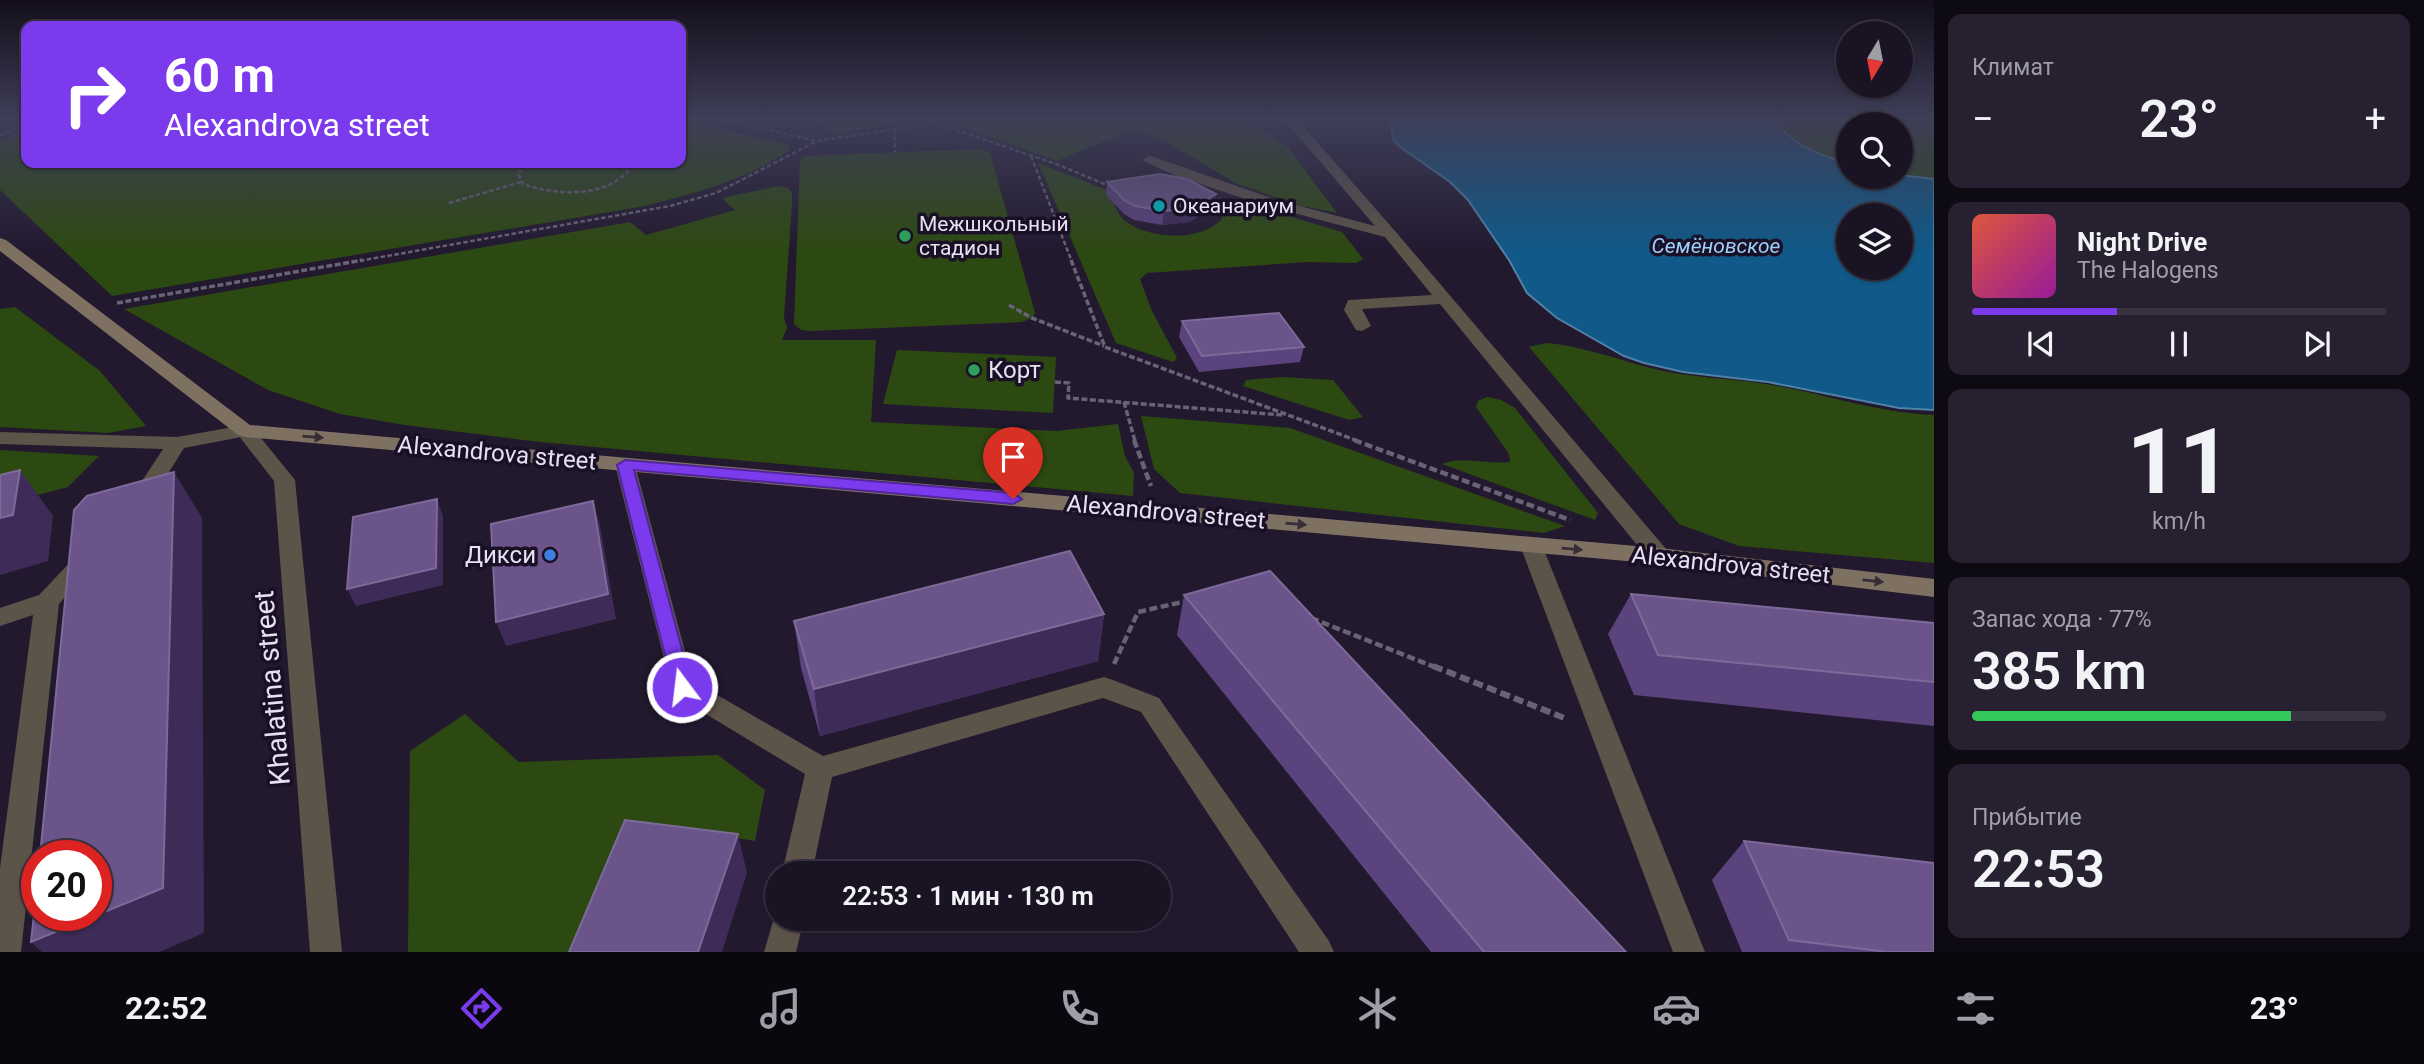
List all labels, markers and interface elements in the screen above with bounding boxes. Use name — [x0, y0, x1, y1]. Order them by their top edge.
north arrow — [1836, 21, 1913, 98]
map controls — [1836, 21, 1913, 280]
text: 60 m — [164, 47, 275, 104]
icon: right — [49, 49, 140, 140]
text: Климат — [1972, 54, 2054, 81]
text: 23° — [2139, 89, 2219, 150]
text: − — [1972, 97, 1994, 141]
text: + — [2364, 97, 2386, 141]
text: Alexandrova street — [164, 106, 430, 144]
button: search — [1836, 112, 1913, 189]
place label: Океанариум — [1173, 194, 1294, 218]
marker: Океанариум — [1151, 198, 1167, 214]
button: layers — [1836, 203, 1913, 280]
place label: Межшкольный стадион — [919, 212, 1069, 260]
text: Night Drive — [2077, 227, 2207, 257]
marker: Межшкольный стадион — [897, 228, 913, 244]
water label: Семёновское — [1652, 234, 1781, 258]
text: The Halogens — [2077, 257, 2219, 284]
icon: previous — [2022, 325, 2060, 363]
icon: pause — [2160, 325, 2198, 363]
icon: next — [2298, 325, 2336, 363]
place label: Корт — [988, 356, 1041, 384]
marker: Корт — [966, 362, 982, 378]
text: 11 — [2127, 409, 2231, 515]
pin — [983, 427, 1043, 499]
street label: Alexandrova street — [397, 430, 598, 476]
one-way arrow — [302, 432, 324, 443]
icon: arrive — [994, 438, 1032, 476]
street label: Alexandrova street — [1066, 489, 1267, 535]
text: km/h — [2152, 508, 2206, 535]
one-way arrow — [1286, 519, 1308, 530]
place label: Дикси — [465, 541, 536, 569]
street label: Alexandrova street — [1630, 541, 1832, 589]
one-way arrow — [1561, 544, 1583, 555]
marker: Дикси — [542, 547, 558, 563]
one-way arrow — [1862, 575, 1884, 586]
street label: Khalatina street — [247, 589, 297, 787]
text: Запас хода · 77% — [1972, 606, 2152, 633]
text: 385 km — [1972, 641, 2147, 702]
position arrow — [645, 650, 719, 724]
text: Прибытие — [1972, 804, 2082, 831]
text: 22:53 — [1972, 839, 2105, 900]
speed limit sign: 20 — [21, 840, 112, 931]
text: 22:53 · 1 мин · 130 m — [842, 881, 1094, 911]
icon: directions — [457, 984, 506, 1033]
icon: music — [756, 984, 805, 1033]
icon: phone — [1055, 984, 1104, 1033]
icon: climate — [1353, 984, 1402, 1033]
icon: car — [1652, 984, 1701, 1033]
icon: filters — [1951, 984, 2000, 1033]
text: 22:52 — [125, 989, 207, 1027]
text: 23° — [2250, 989, 2299, 1027]

